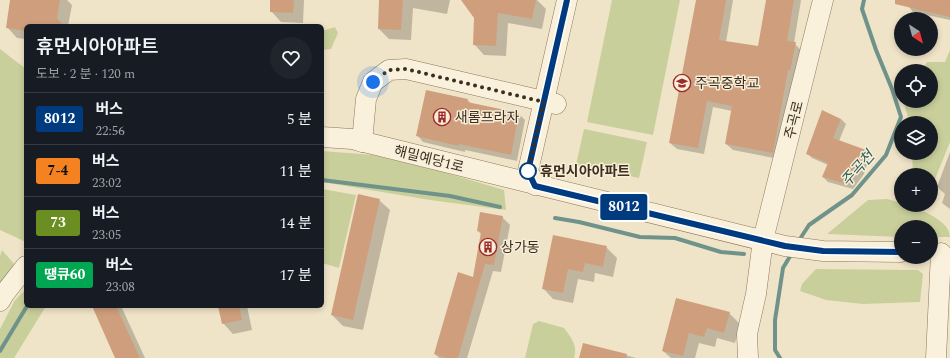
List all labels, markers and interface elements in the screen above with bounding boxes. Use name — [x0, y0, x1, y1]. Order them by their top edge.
north arrow — [894, 12, 938, 56]
map controls — [894, 12, 938, 264]
text: 휴먼시아아파트 — [36, 33, 158, 62]
button: heart — [270, 37, 312, 79]
text: 도보 · 2 분 · 120 m — [36, 64, 135, 84]
button: locate — [894, 64, 938, 108]
your location — [363, 72, 383, 92]
school or university icon: 주곡중학교 — [672, 73, 692, 93]
place label: 주곡중학교 — [695, 73, 760, 94]
text: 버스 — [95, 98, 123, 121]
street label: 주곡로 — [779, 99, 809, 141]
building icon: 새롬프라자 — [432, 107, 452, 127]
place label: 새롬프라자 — [455, 107, 520, 128]
text: 8012 — [44, 108, 75, 129]
text: 5 분 — [287, 108, 312, 131]
button: layers — [894, 116, 938, 160]
text: 22:56 — [95, 121, 125, 141]
street label: 해밀예당1로 — [392, 140, 466, 178]
water label: 주곡천 — [836, 144, 882, 192]
text: 버스 — [92, 150, 120, 173]
text: 7-4 — [48, 160, 68, 181]
text: 11 분 — [279, 160, 312, 183]
place label: 휴먼시아아파트 — [540, 161, 630, 182]
marker: 휴먼시아아파트 — [519, 162, 537, 180]
button: + — [894, 168, 938, 212]
text: 23:02 — [92, 173, 121, 193]
line badge: 8012 — [596, 194, 652, 220]
text: 8012 — [608, 196, 640, 217]
text: 버스 — [92, 202, 120, 225]
text: 73 — [50, 212, 66, 233]
text: 14 분 — [279, 212, 312, 235]
button: − — [894, 220, 938, 264]
text: 23:05 — [92, 225, 121, 245]
building icon: 상가동 — [478, 237, 498, 257]
place label: 상가동 — [501, 237, 540, 258]
text: 버스 — [105, 254, 133, 277]
text: 땡큐60 — [44, 264, 85, 285]
text: 17 분 — [279, 264, 312, 287]
text: 23:08 — [105, 277, 135, 297]

